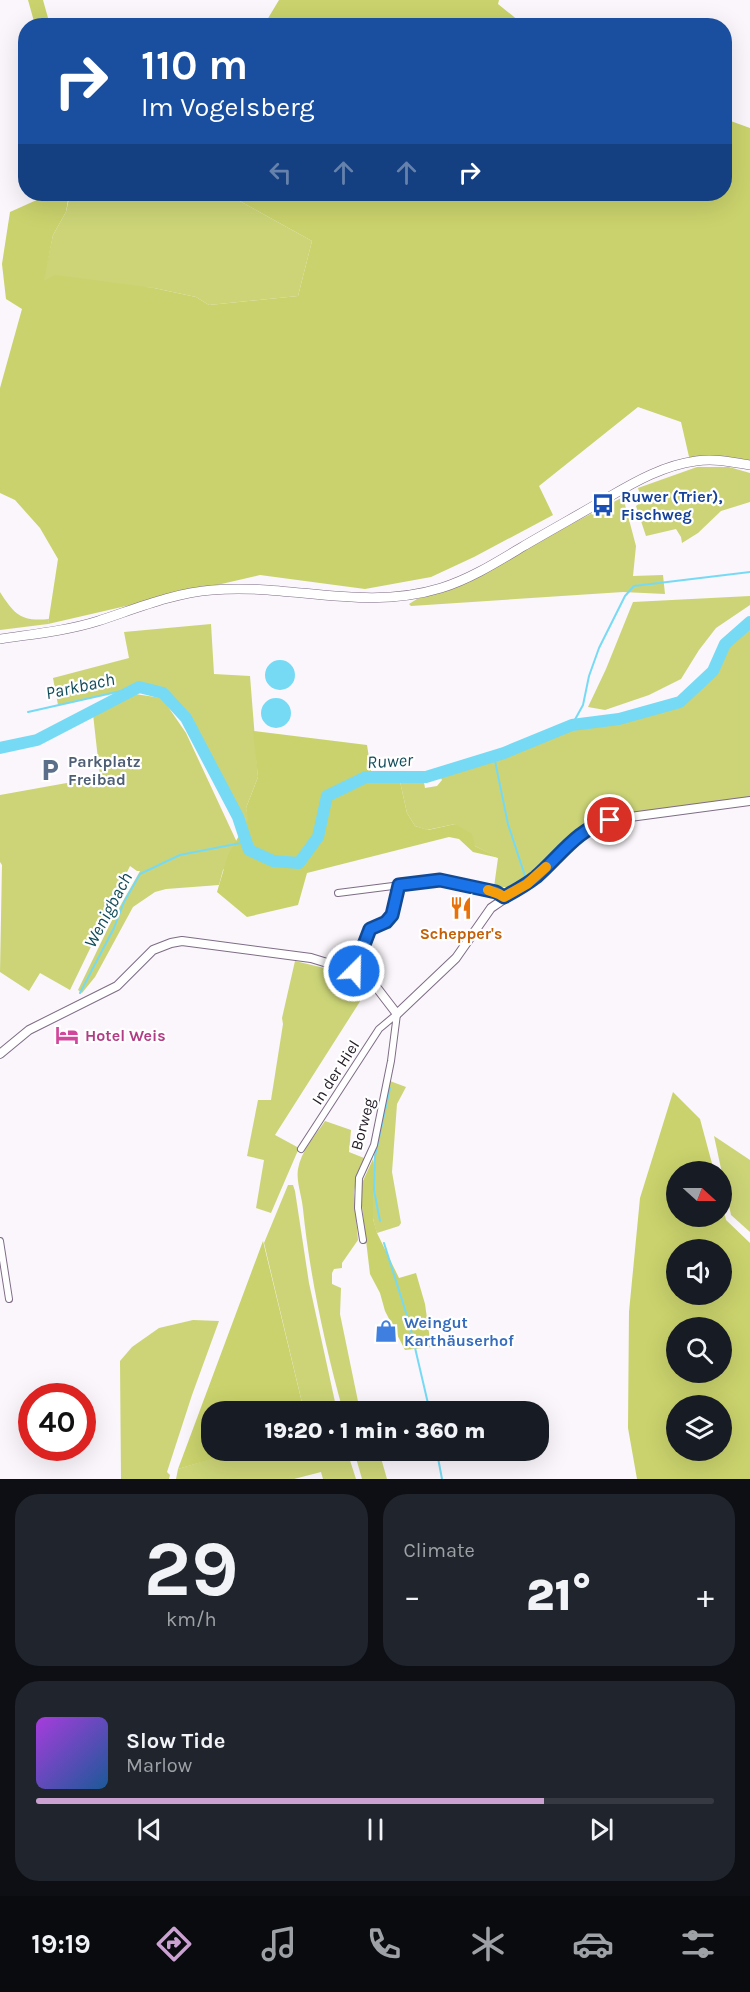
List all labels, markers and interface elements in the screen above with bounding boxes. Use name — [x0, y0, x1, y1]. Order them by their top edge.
text: 110 m — [141, 40, 248, 90]
icon: right — [42, 42, 120, 120]
text: Im Vogelsberg — [141, 91, 315, 123]
icon: left — [264, 156, 297, 189]
icon: ahead — [327, 156, 360, 189]
icon: ahead — [390, 156, 423, 189]
icon: right — [453, 156, 486, 189]
place label: Ruwer (Trier), Fischweg — [621, 487, 723, 524]
bus stop icon: Ruwer (Trier), Fischweg — [590, 492, 616, 518]
water label: Parkbach — [43, 668, 117, 704]
water label: Ruwer — [366, 749, 414, 773]
place label: Parkplatz Freibad — [68, 752, 141, 789]
parking icon: Parkplatz Freibad — [37, 757, 63, 783]
pin — [584, 794, 635, 845]
icon: arrive — [593, 803, 626, 836]
water label: Wenigbach — [79, 868, 137, 952]
restaurant icon: Schepper's — [448, 895, 474, 921]
place label: Schepper's — [420, 924, 502, 943]
position arrow — [322, 939, 386, 1003]
hotel icon: Hotel Weis — [54, 1022, 80, 1048]
place label: Hotel Weis — [85, 1026, 166, 1045]
street label: In der Hiel — [307, 1036, 363, 1108]
street label: Borweg — [346, 1096, 379, 1152]
north arrow — [666, 1161, 732, 1227]
map controls — [666, 1161, 732, 1461]
button: sound — [666, 1239, 732, 1305]
place label: Weingut Karthäuserhof — [404, 1313, 514, 1350]
button: search — [666, 1317, 732, 1383]
shop icon: Weingut Karthäuserhof — [373, 1318, 399, 1344]
speed limit sign: 40 — [18, 1383, 96, 1461]
button: layers — [666, 1395, 732, 1461]
text: 19:20 · 1 min · 360 m — [264, 1418, 486, 1444]
text: 29 — [144, 1523, 239, 1615]
text: Climate — [404, 1539, 475, 1562]
text: 21° — [526, 1569, 591, 1621]
text: − — [404, 1577, 421, 1615]
text: + — [697, 1577, 714, 1615]
text: km/h — [166, 1608, 217, 1631]
text: Slow Tide — [126, 1728, 226, 1754]
text: Marlow — [126, 1754, 192, 1777]
icon: previous — [133, 1813, 166, 1846]
icon: pause — [359, 1813, 392, 1846]
icon: next — [585, 1813, 618, 1846]
icon: directions — [153, 1923, 195, 1965]
icon: music — [258, 1923, 300, 1965]
icon: phone — [363, 1923, 405, 1965]
icon: climate — [467, 1923, 509, 1965]
icon: car — [572, 1923, 614, 1965]
icon: filters — [677, 1923, 719, 1965]
text: 19:19 — [31, 1928, 91, 1960]

